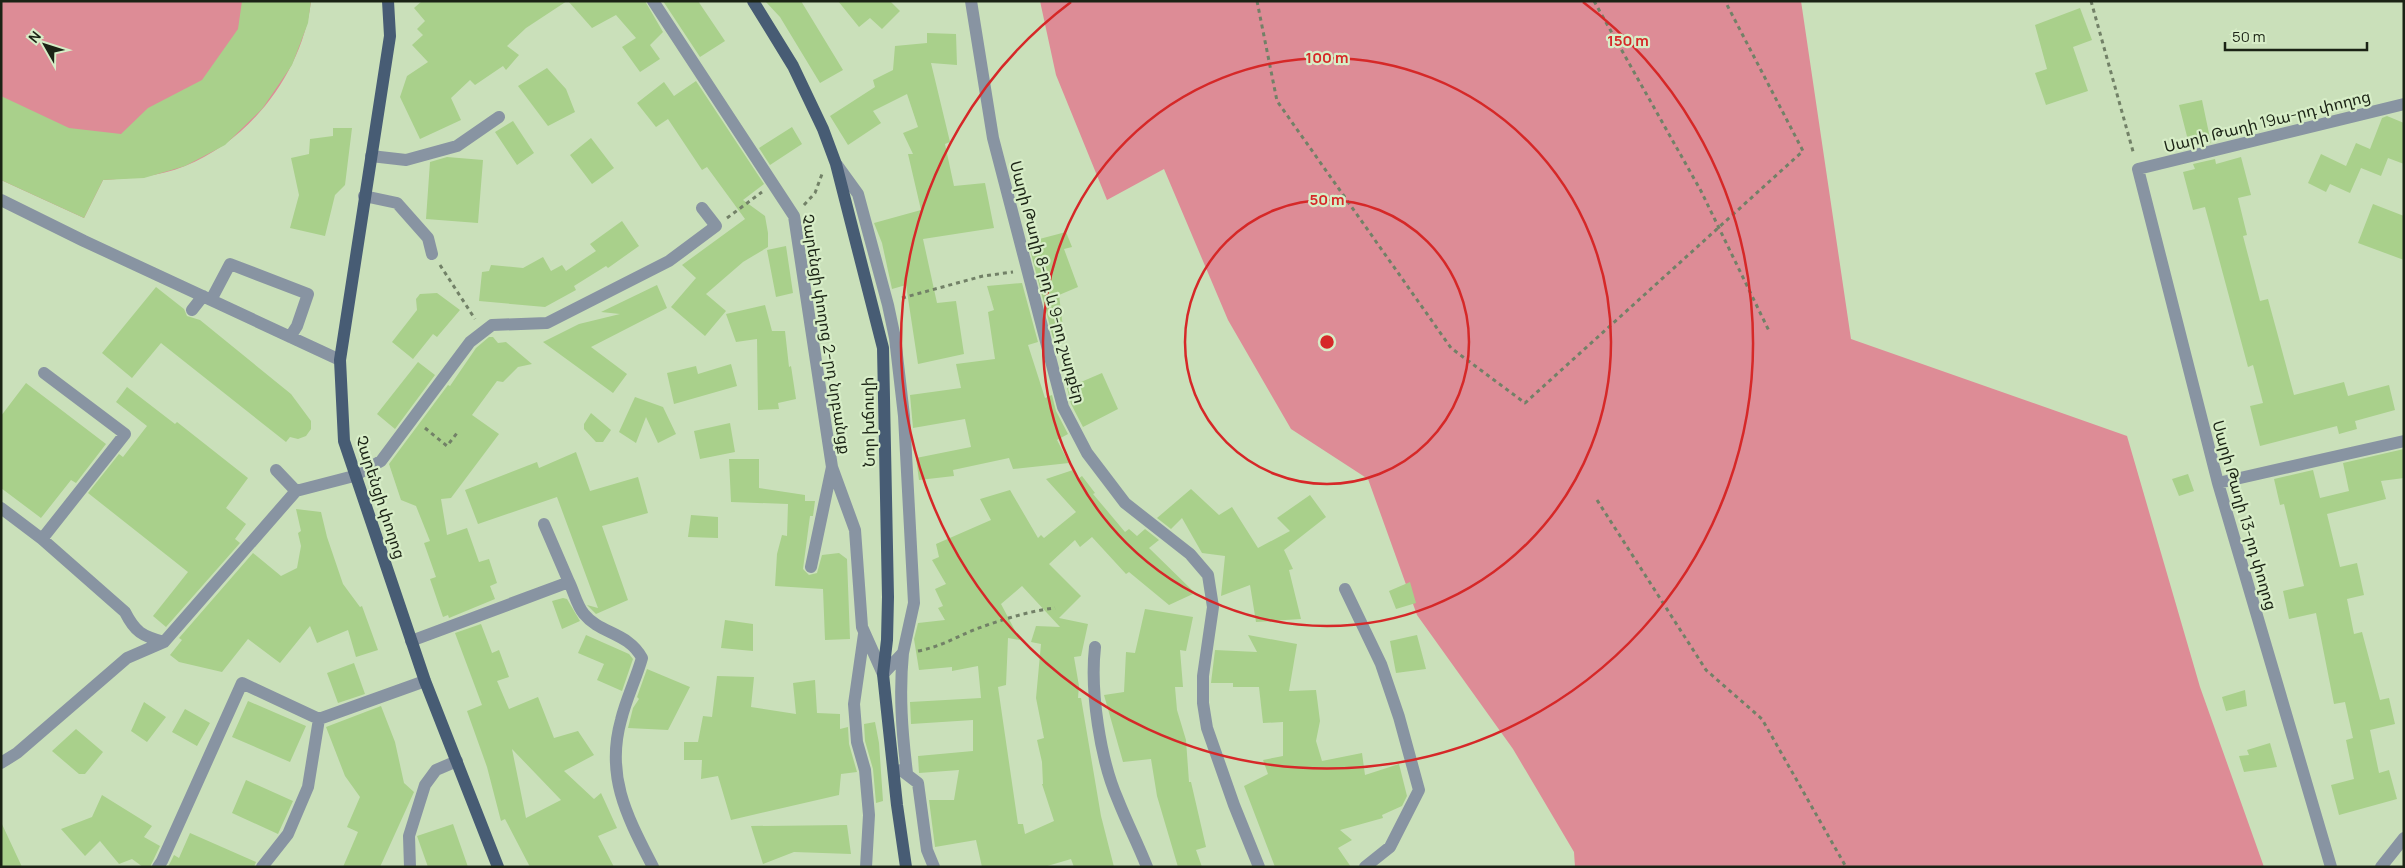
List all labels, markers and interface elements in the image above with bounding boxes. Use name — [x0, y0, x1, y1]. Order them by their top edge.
north arrow — [20, 20, 70, 70]
scale bar — [2225, 20, 2368, 52]
text: 50 m — [2232, 26, 2266, 47]
text: N — [24, 27, 45, 46]
text: 150 m — [1607, 30, 1649, 51]
text: 100 m — [1306, 47, 1348, 68]
street label: Սարի Թաղի 19ա-րդ փողոց — [2161, 85, 2373, 157]
street label: Սարի Թաղի 8-րդ և 9-րդ շարքեր — [1005, 158, 1091, 406]
text: 50 m — [1309, 189, 1345, 210]
street label: Չարենցի փողոց 2-րդ նրբանցք — [797, 212, 857, 456]
centre of rings — [1318, 333, 1336, 351]
street label: Նոր խճուղի — [856, 377, 880, 467]
street label: Սարի Թաղի 13-րդ փողոց — [2207, 417, 2283, 613]
street label: Չարենցի փողոց — [351, 432, 411, 562]

